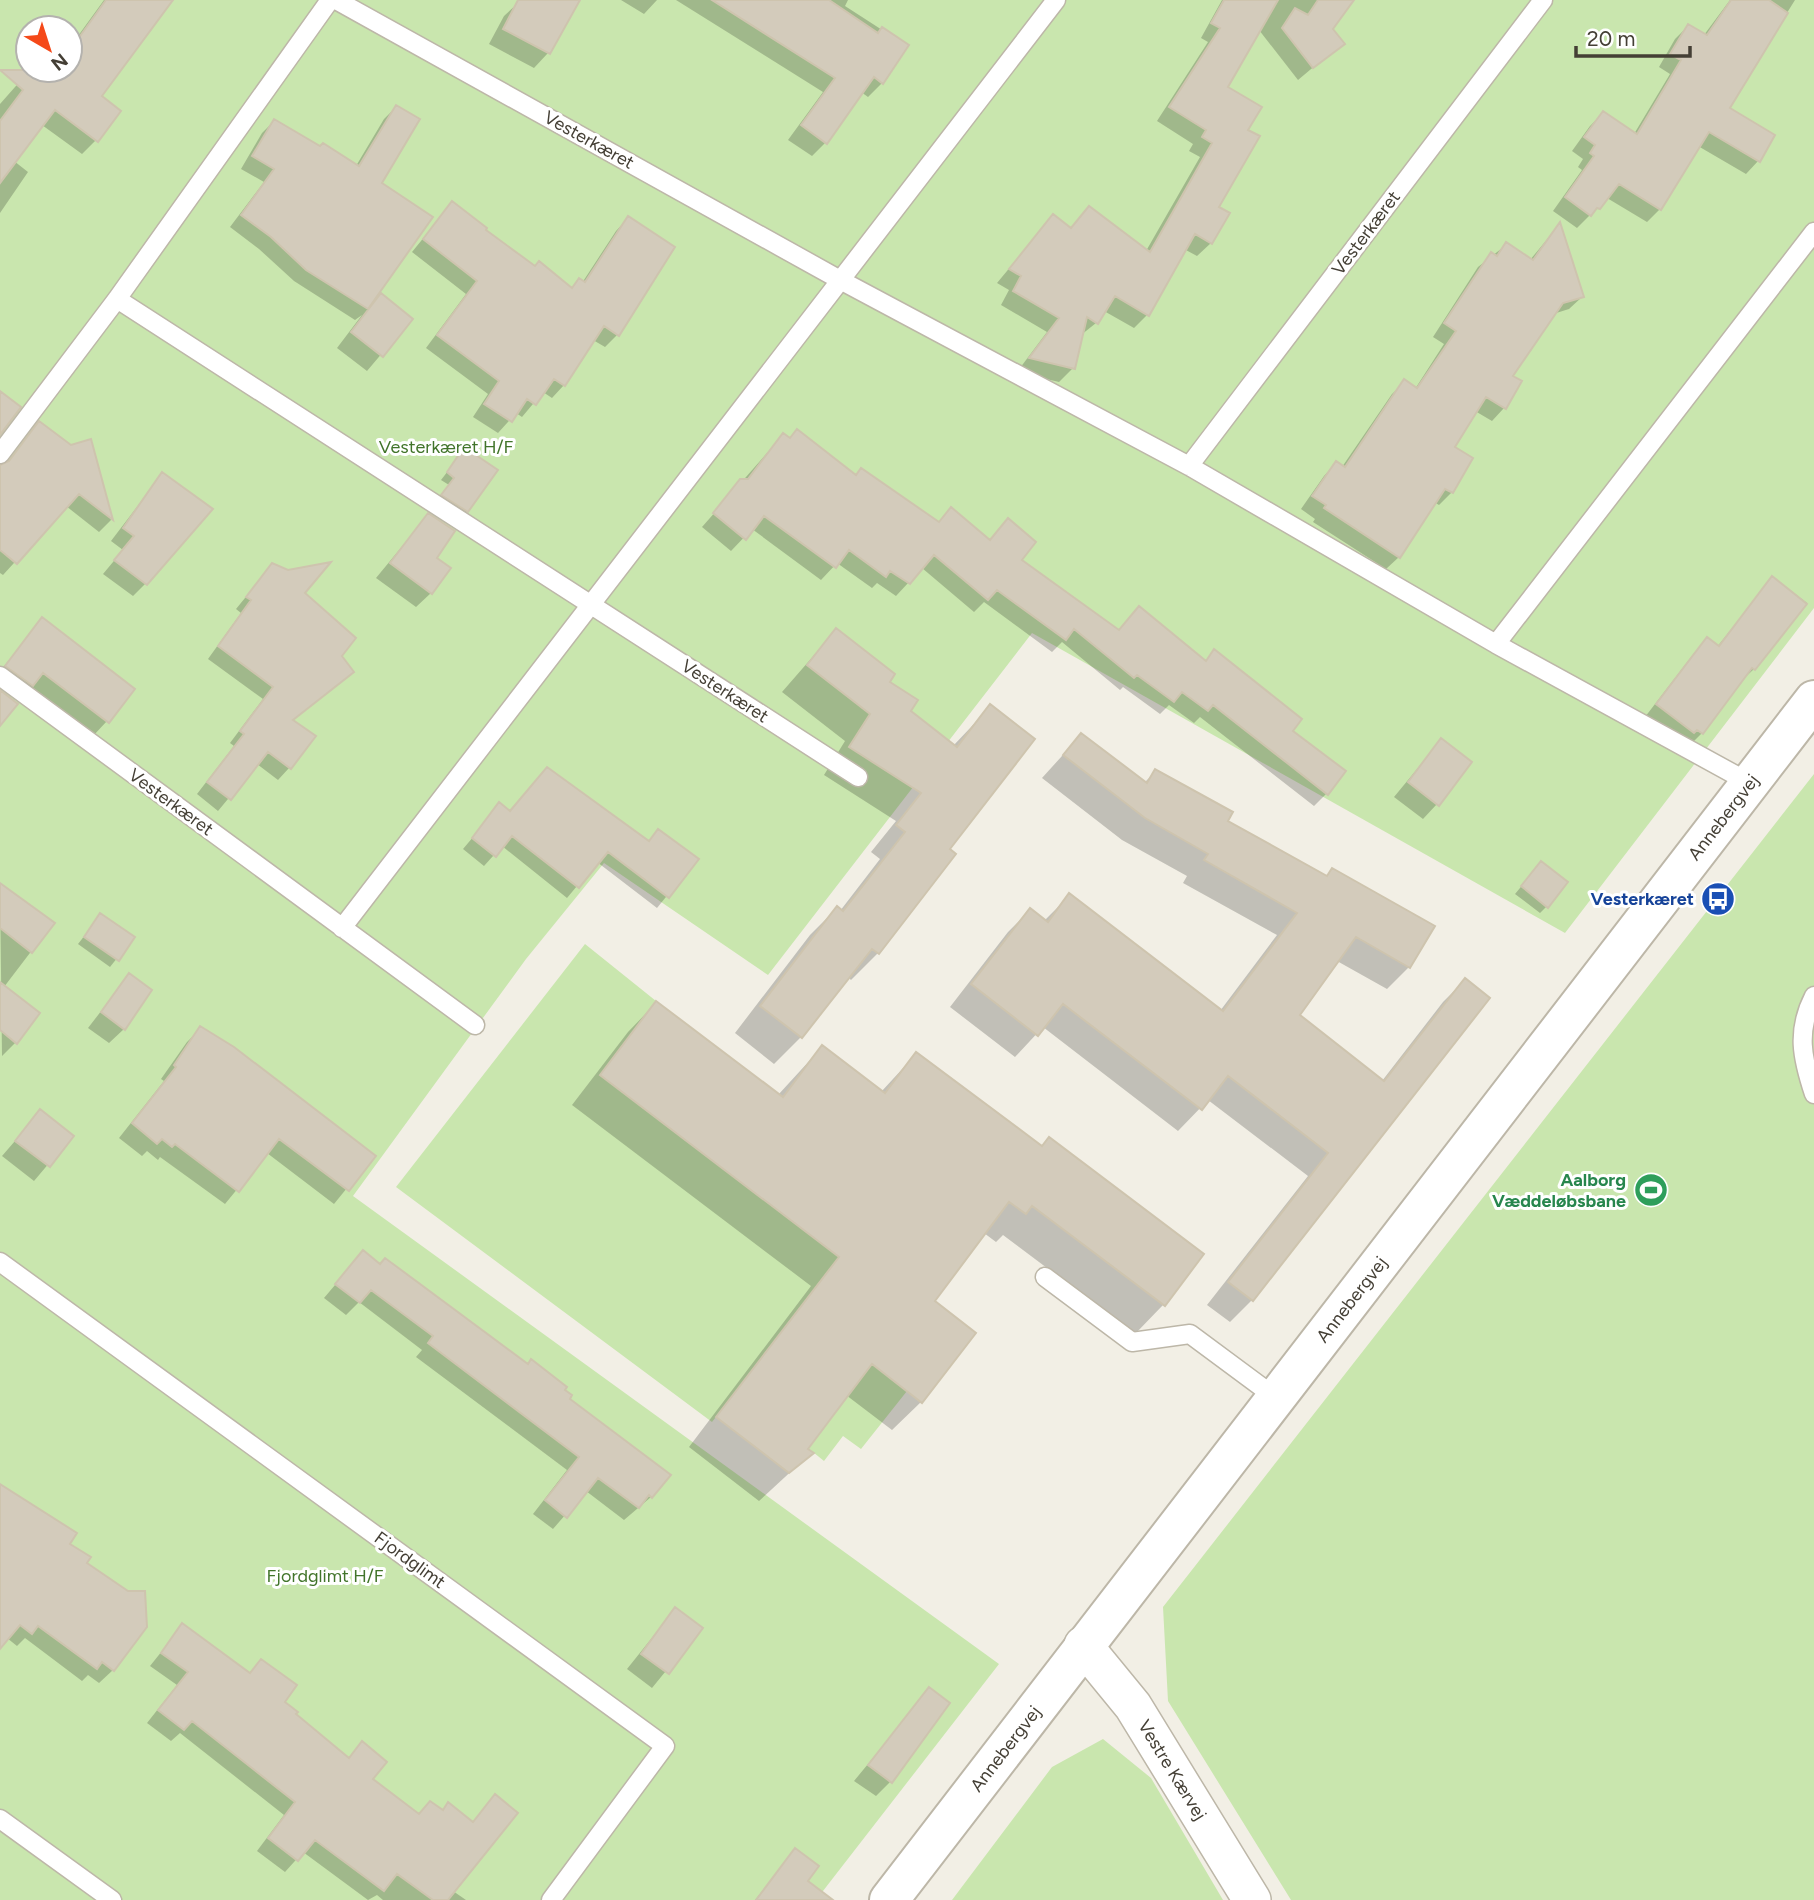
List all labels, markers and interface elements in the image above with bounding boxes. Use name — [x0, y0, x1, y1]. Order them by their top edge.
north arrow — [14, 14, 84, 84]
scale bar — [1576, 14, 1690, 58]
text: 20 m — [1587, 26, 1635, 51]
text: N — [46, 48, 72, 75]
street label: Vesterkæret — [540, 106, 638, 174]
street label: Vesterkæret — [1327, 186, 1405, 279]
park label: Vesterkæret H/F — [379, 436, 513, 458]
street label: Vesterkæret — [677, 655, 773, 727]
street label: Vesterkæret — [124, 764, 218, 840]
street label: Annebergvej — [1683, 770, 1764, 865]
bus stop icon: Vesterkæret — [1699, 880, 1737, 918]
place label: Vesterkæret — [1591, 888, 1694, 910]
place label: Aalborg Væddeløbsbane — [1492, 1169, 1626, 1212]
sports icon: Aalborg Væddeløbsbane — [1632, 1171, 1670, 1209]
street label: Annebergvej — [1312, 1252, 1392, 1347]
street label: Fjordglimt — [370, 1527, 450, 1593]
park label: Fjordglimt H/F — [266, 1565, 384, 1587]
street label: Annebergvej — [965, 1701, 1046, 1796]
street label: Vestre Kærvej — [1133, 1716, 1211, 1824]

